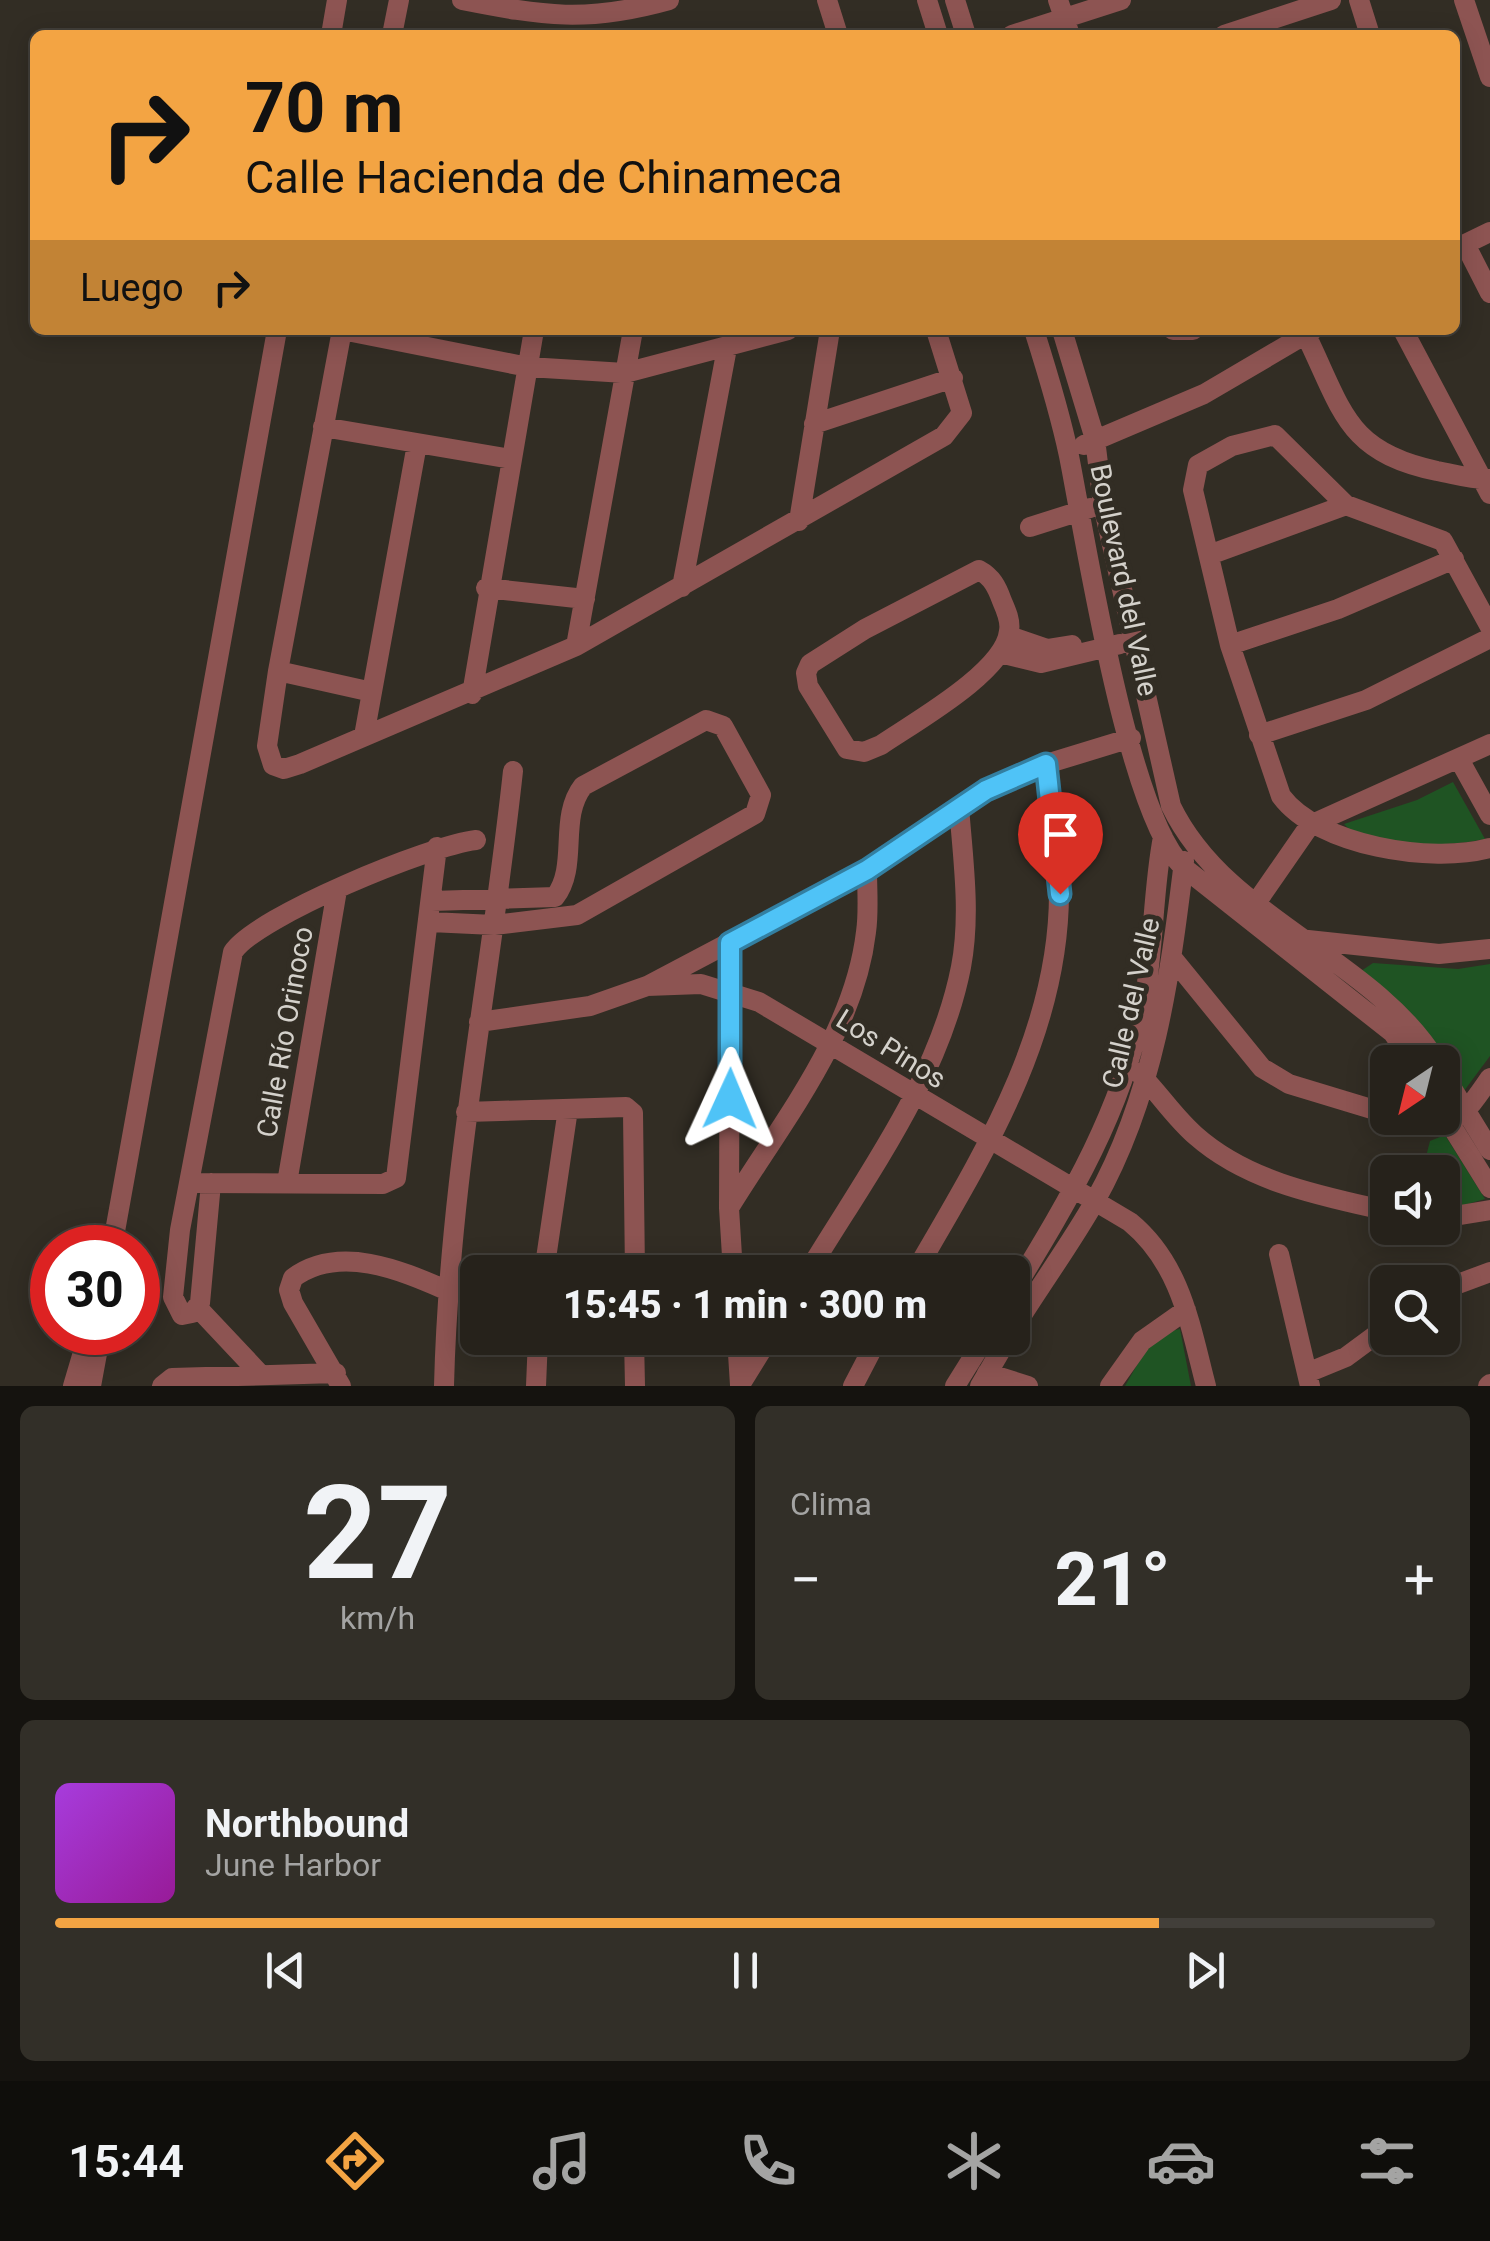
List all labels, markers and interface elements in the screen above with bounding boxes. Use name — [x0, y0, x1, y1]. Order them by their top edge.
text: 70 m — [245, 67, 403, 149]
icon: right — [80, 70, 210, 200]
text: Calle Hacienda de Chinameca — [245, 151, 843, 204]
icon: right — [204, 260, 259, 315]
text: Luego — [80, 266, 184, 310]
street label: Boulevard del Valle — [1083, 461, 1165, 699]
pin — [1018, 792, 1103, 895]
icon: arrive — [1033, 807, 1088, 862]
street label: Calle del Valle — [1095, 914, 1167, 1092]
street label: Calle Río Orinoco — [250, 924, 320, 1140]
street label: Los Pinos — [830, 1002, 952, 1096]
north arrow — [1370, 1045, 1460, 1135]
map controls — [1370, 1045, 1460, 1355]
position arrow — [678, 1047, 782, 1151]
button: sound — [1370, 1155, 1460, 1245]
speed limit sign: 30 — [30, 1225, 160, 1355]
button: search — [1370, 1265, 1460, 1355]
text: 15:45 · 1 min · 300 m — [563, 1283, 927, 1327]
text: 27 — [303, 1457, 452, 1610]
text: Clima — [790, 1485, 872, 1523]
text: 21° — [1055, 1535, 1171, 1623]
text: − — [790, 1548, 821, 1612]
text: + — [1404, 1548, 1435, 1612]
text: km/h — [340, 1599, 415, 1637]
text: Northbound — [205, 1802, 409, 1846]
text: June Harbor — [205, 1846, 381, 1884]
icon: previous — [258, 1943, 313, 1998]
icon: pause — [718, 1943, 773, 1998]
icon: next — [1178, 1943, 1233, 1998]
icon: directions — [320, 2126, 390, 2196]
icon: music — [527, 2126, 597, 2196]
icon: phone — [733, 2126, 803, 2196]
icon: climate — [939, 2126, 1009, 2196]
icon: car — [1146, 2126, 1216, 2196]
icon: filters — [1352, 2126, 1422, 2196]
text: 15:44 — [68, 2135, 184, 2188]

